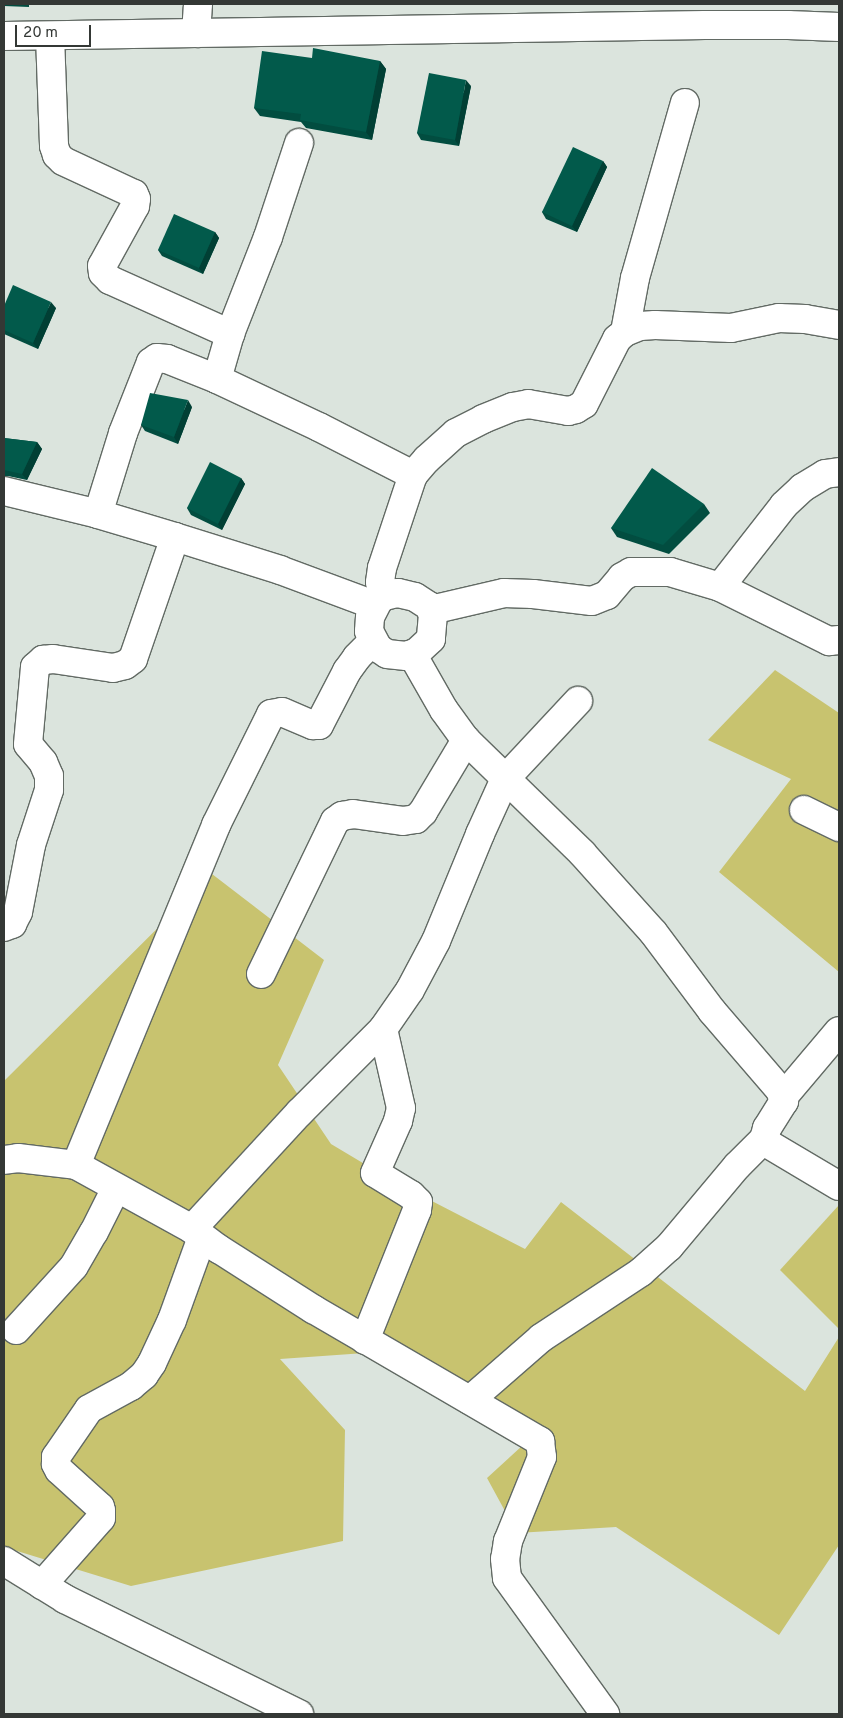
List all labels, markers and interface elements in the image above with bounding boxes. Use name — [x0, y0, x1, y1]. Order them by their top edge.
scale bar — [18, 15, 94, 47]
text: 20 m — [23, 24, 58, 43]

